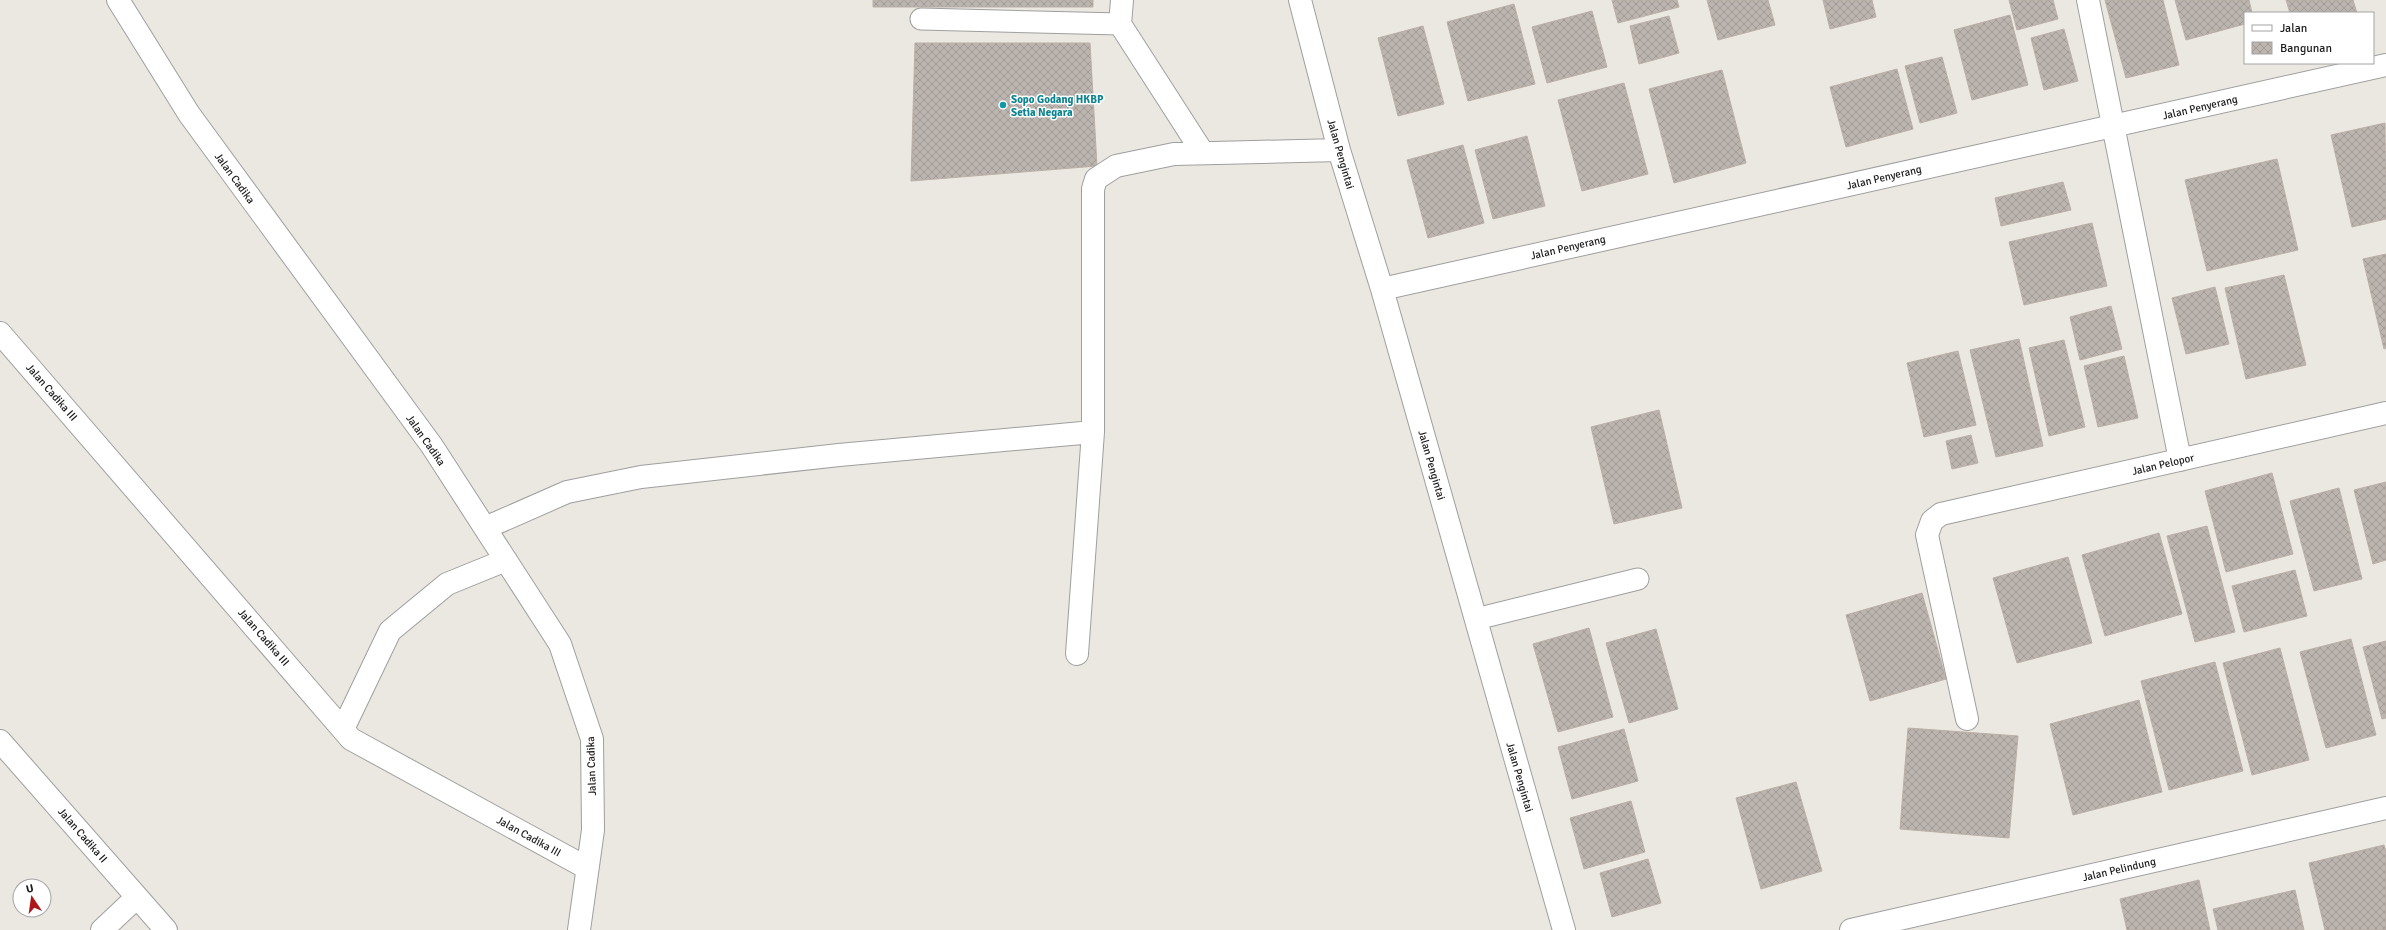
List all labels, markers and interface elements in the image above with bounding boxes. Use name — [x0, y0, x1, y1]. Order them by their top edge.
legend — [2244, 12, 2374, 64]
text: Jalan — [2280, 21, 2307, 36]
text: Bangunan — [2280, 41, 2332, 56]
street label: Jalan Penyerang — [2161, 92, 2239, 122]
place label: Sopo Godang HKBP Setia Negara — [1011, 93, 1104, 119]
marker: Sopo Godang HKBP Setia Negara — [998, 100, 1008, 110]
street label: Jalan Pengintai — [1324, 118, 1357, 191]
street label: Jalan Cadika — [212, 150, 258, 206]
street label: Jalan Penyerang — [1845, 162, 1923, 192]
street label: Jalan Penyerang — [1529, 232, 1607, 262]
street label: Jalan Cadika III — [23, 361, 80, 424]
street label: Jalan Cadika — [403, 412, 448, 469]
street label: Jalan Pengintai — [1415, 429, 1448, 502]
street label: Jalan Pelopor — [2131, 451, 2195, 478]
street label: Jalan Cadika III — [235, 606, 292, 669]
street label: Jalan Cadika — [584, 736, 599, 796]
street label: Jalan Pengintai — [1503, 741, 1536, 814]
street label: Jalan Cadika II — [55, 805, 110, 865]
street label: Jalan Cadika III — [494, 813, 563, 859]
street label: Jalan Pelindung — [2081, 855, 2157, 884]
north arrow — [12, 878, 52, 918]
text: U — [25, 882, 35, 896]

